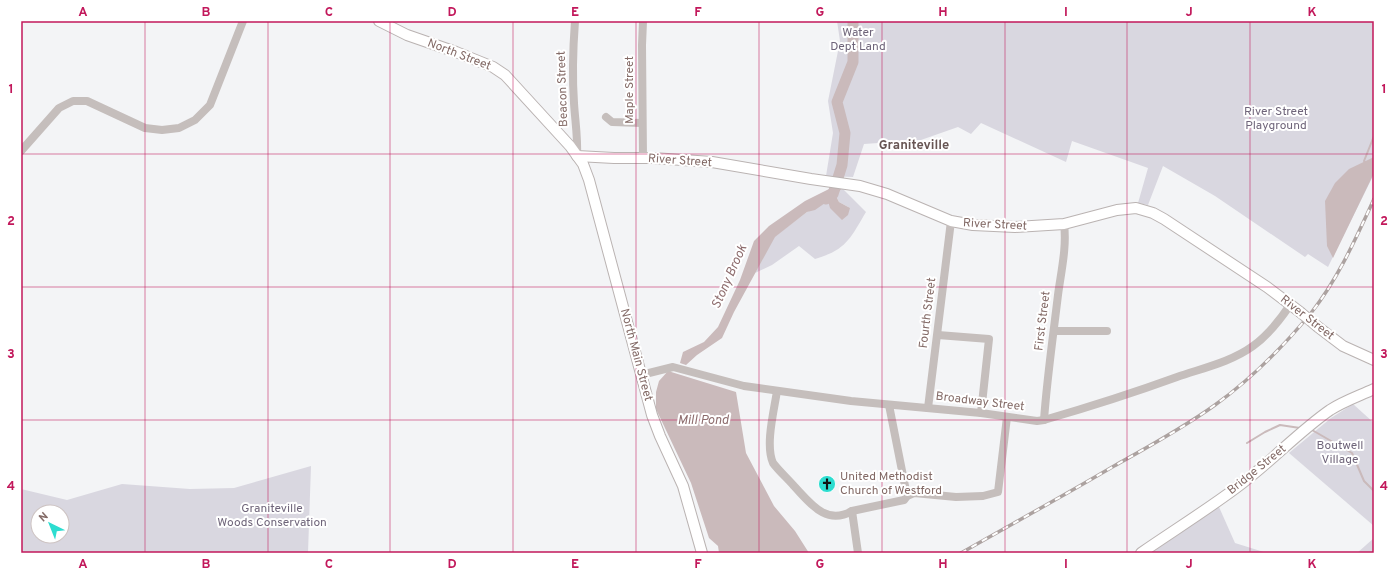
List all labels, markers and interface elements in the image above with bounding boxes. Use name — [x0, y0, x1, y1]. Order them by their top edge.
text: A — [78, 5, 88, 21]
text: B — [202, 5, 211, 21]
text: C — [325, 5, 333, 21]
text: D — [447, 5, 457, 21]
text: E — [571, 5, 579, 21]
text: F — [694, 5, 702, 21]
text: G — [816, 5, 825, 21]
text: H — [938, 5, 948, 21]
text: I — [1064, 5, 1068, 21]
text: J — [1185, 5, 1193, 21]
text: K — [1307, 5, 1317, 21]
park label: Water Dept Land — [830, 25, 886, 55]
street label: North Street — [425, 36, 493, 74]
street label: Beacon Street — [554, 51, 572, 127]
street label: Maple Street — [622, 56, 638, 124]
text: 1 — [8, 82, 14, 98]
text: 1 — [1381, 82, 1387, 98]
park label: River Street Playground — [1244, 104, 1308, 134]
district label: Graniteville — [879, 138, 949, 154]
street label: River Street — [647, 151, 713, 171]
text: 2 — [7, 214, 15, 230]
text: 2 — [1380, 214, 1388, 230]
street label: River Street — [963, 215, 1027, 235]
water label: Stony Brook — [709, 242, 751, 311]
street label: Fourth Street — [916, 277, 940, 349]
street label: First Street — [1031, 290, 1055, 352]
street label: River Street — [1277, 292, 1337, 344]
street label: North Main Street — [616, 307, 656, 403]
text: 3 — [7, 347, 15, 363]
text: 3 — [1380, 347, 1388, 363]
street label: Broadway Street — [935, 389, 1025, 415]
water label: Mill Pond — [677, 413, 730, 429]
park label: Boutwell Village — [1317, 438, 1363, 468]
street label: Bridge Street — [1224, 441, 1290, 499]
place label: United Methodist Church of Westford — [840, 469, 942, 499]
church icon: United Methodist Church of Westford — [817, 474, 837, 494]
text: 4 — [7, 479, 15, 495]
text: 4 — [1380, 479, 1388, 495]
park label: Graniteville Woods Conservation — [217, 501, 327, 531]
north arrow — [30, 504, 70, 544]
text: N — [36, 510, 52, 525]
text: A — [78, 557, 88, 573]
text: B — [202, 557, 211, 573]
text: C — [325, 557, 333, 573]
text: D — [447, 557, 457, 573]
text: E — [571, 557, 579, 573]
text: F — [694, 557, 702, 573]
text: G — [816, 557, 825, 573]
text: H — [938, 557, 948, 573]
text: I — [1064, 557, 1068, 573]
text: J — [1185, 557, 1193, 573]
text: K — [1307, 557, 1317, 573]

